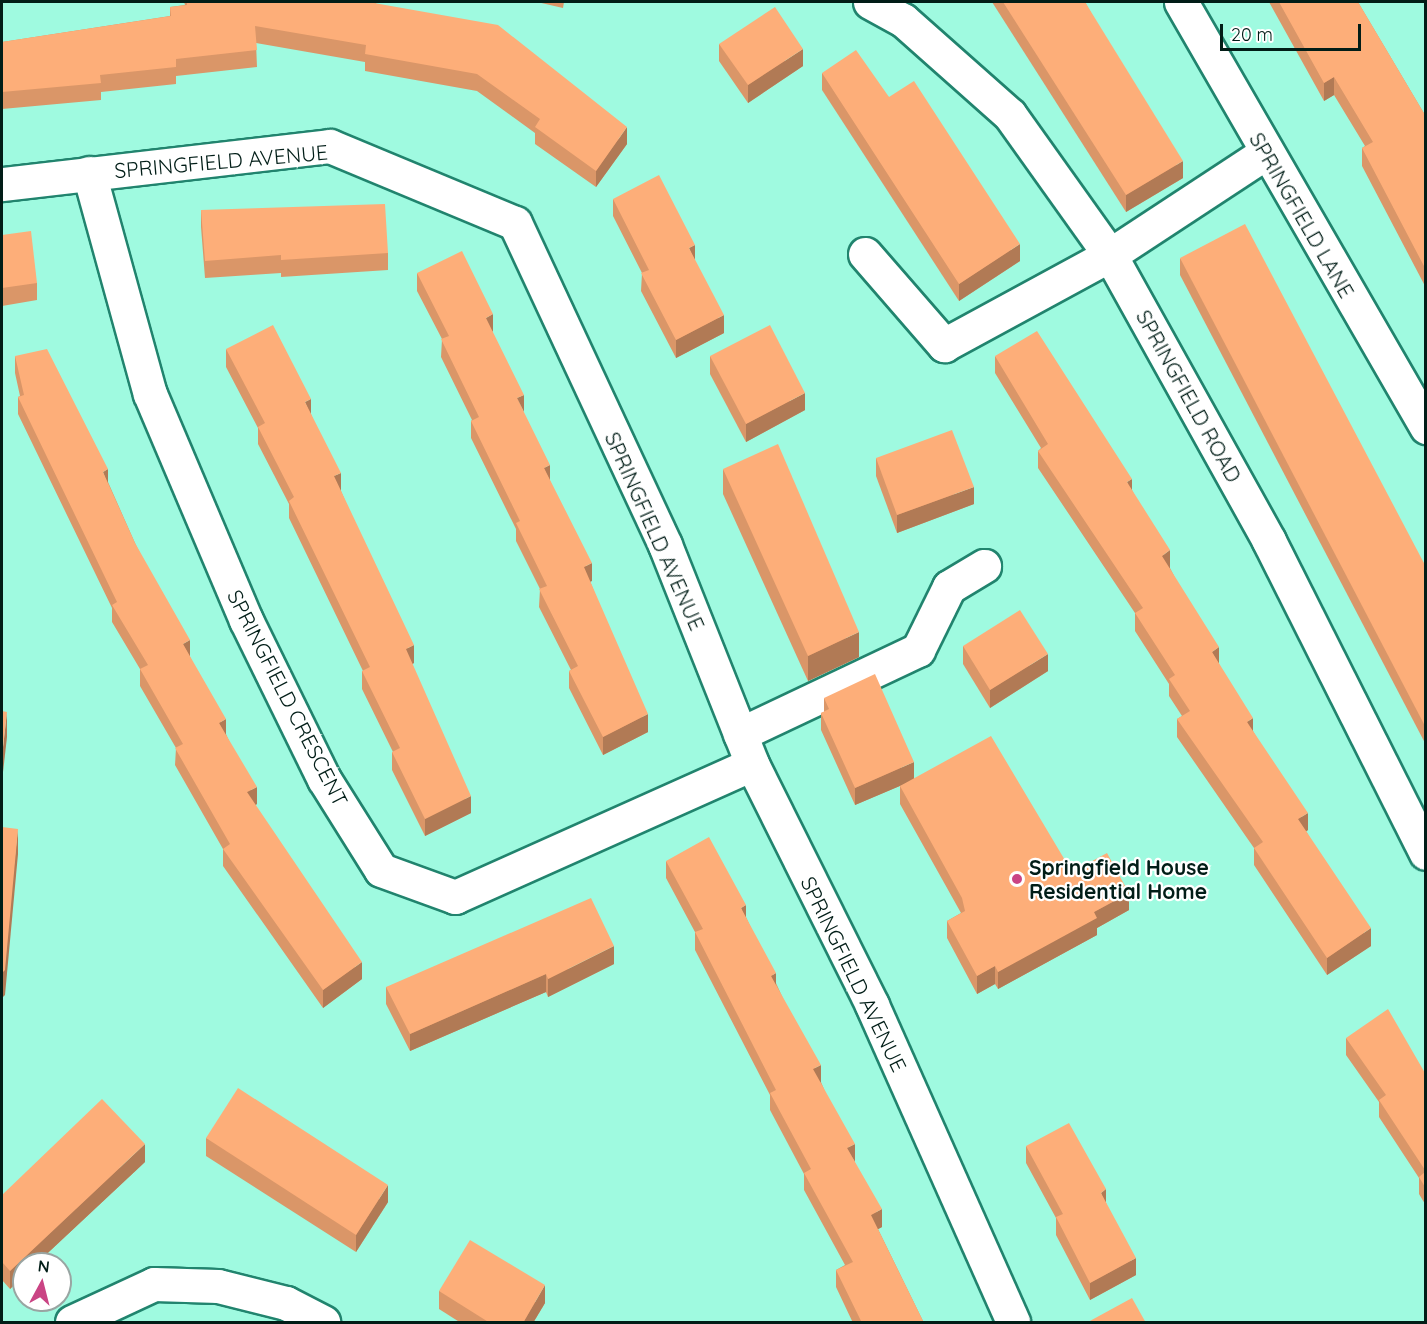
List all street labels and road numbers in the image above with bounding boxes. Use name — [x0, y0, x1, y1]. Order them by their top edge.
street label: SPRINGFIELD LANE — [1244, 128, 1360, 302]
street label: SPRINGFIELD AVENUE — [113, 139, 329, 183]
street label: SPRINGFIELD ROAD — [1131, 305, 1247, 487]
street label: SPRINGFIELD AVENUE — [600, 428, 710, 634]
street label: SPRINGFIELD CRESCENT — [222, 585, 354, 811]
street label: SPRINGFIELD AVENUE — [796, 872, 912, 1076]

